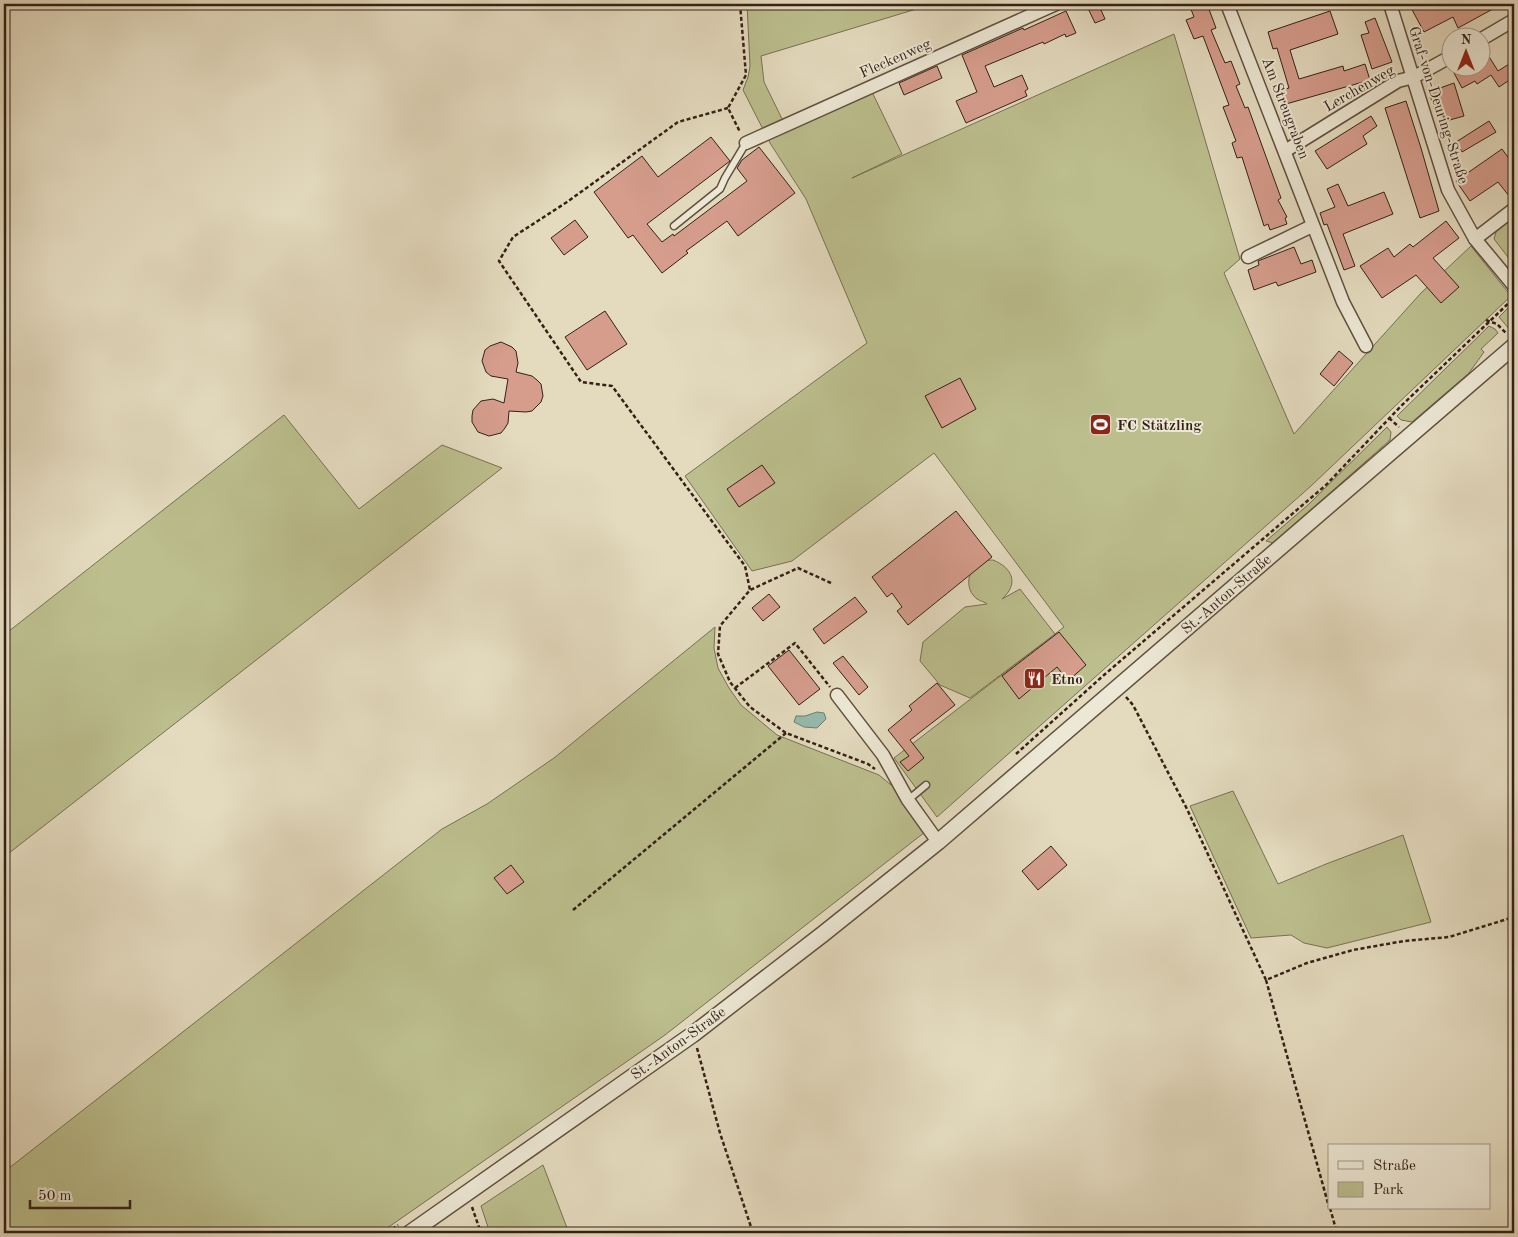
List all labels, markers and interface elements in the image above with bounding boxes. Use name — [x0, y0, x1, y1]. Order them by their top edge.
street label: Graf-von-Deuring-Straße — [1405, 25, 1470, 186]
north arrow — [1440, 28, 1490, 78]
text: N — [1461, 33, 1472, 47]
street label: Fleckenweg — [858, 37, 934, 82]
street label: Am Streugraben — [1258, 56, 1311, 161]
street label: Lerchenweg — [1322, 63, 1398, 115]
sports icon: FC Stätzling — [1089, 413, 1113, 437]
place label: FC Stätzling — [1117, 419, 1202, 434]
street label: St.-Anton-Straße — [1179, 552, 1275, 638]
restaurant icon: Etno — [1023, 667, 1047, 691]
place label: Etno — [1051, 673, 1083, 688]
street label: St.-Anton-Straße — [629, 1005, 729, 1084]
legend — [1328, 1144, 1490, 1210]
text: Straße — [1373, 1159, 1416, 1174]
scale bar — [30, 1177, 130, 1209]
text: Park — [1373, 1183, 1404, 1198]
text: 50 m — [38, 1189, 72, 1204]

